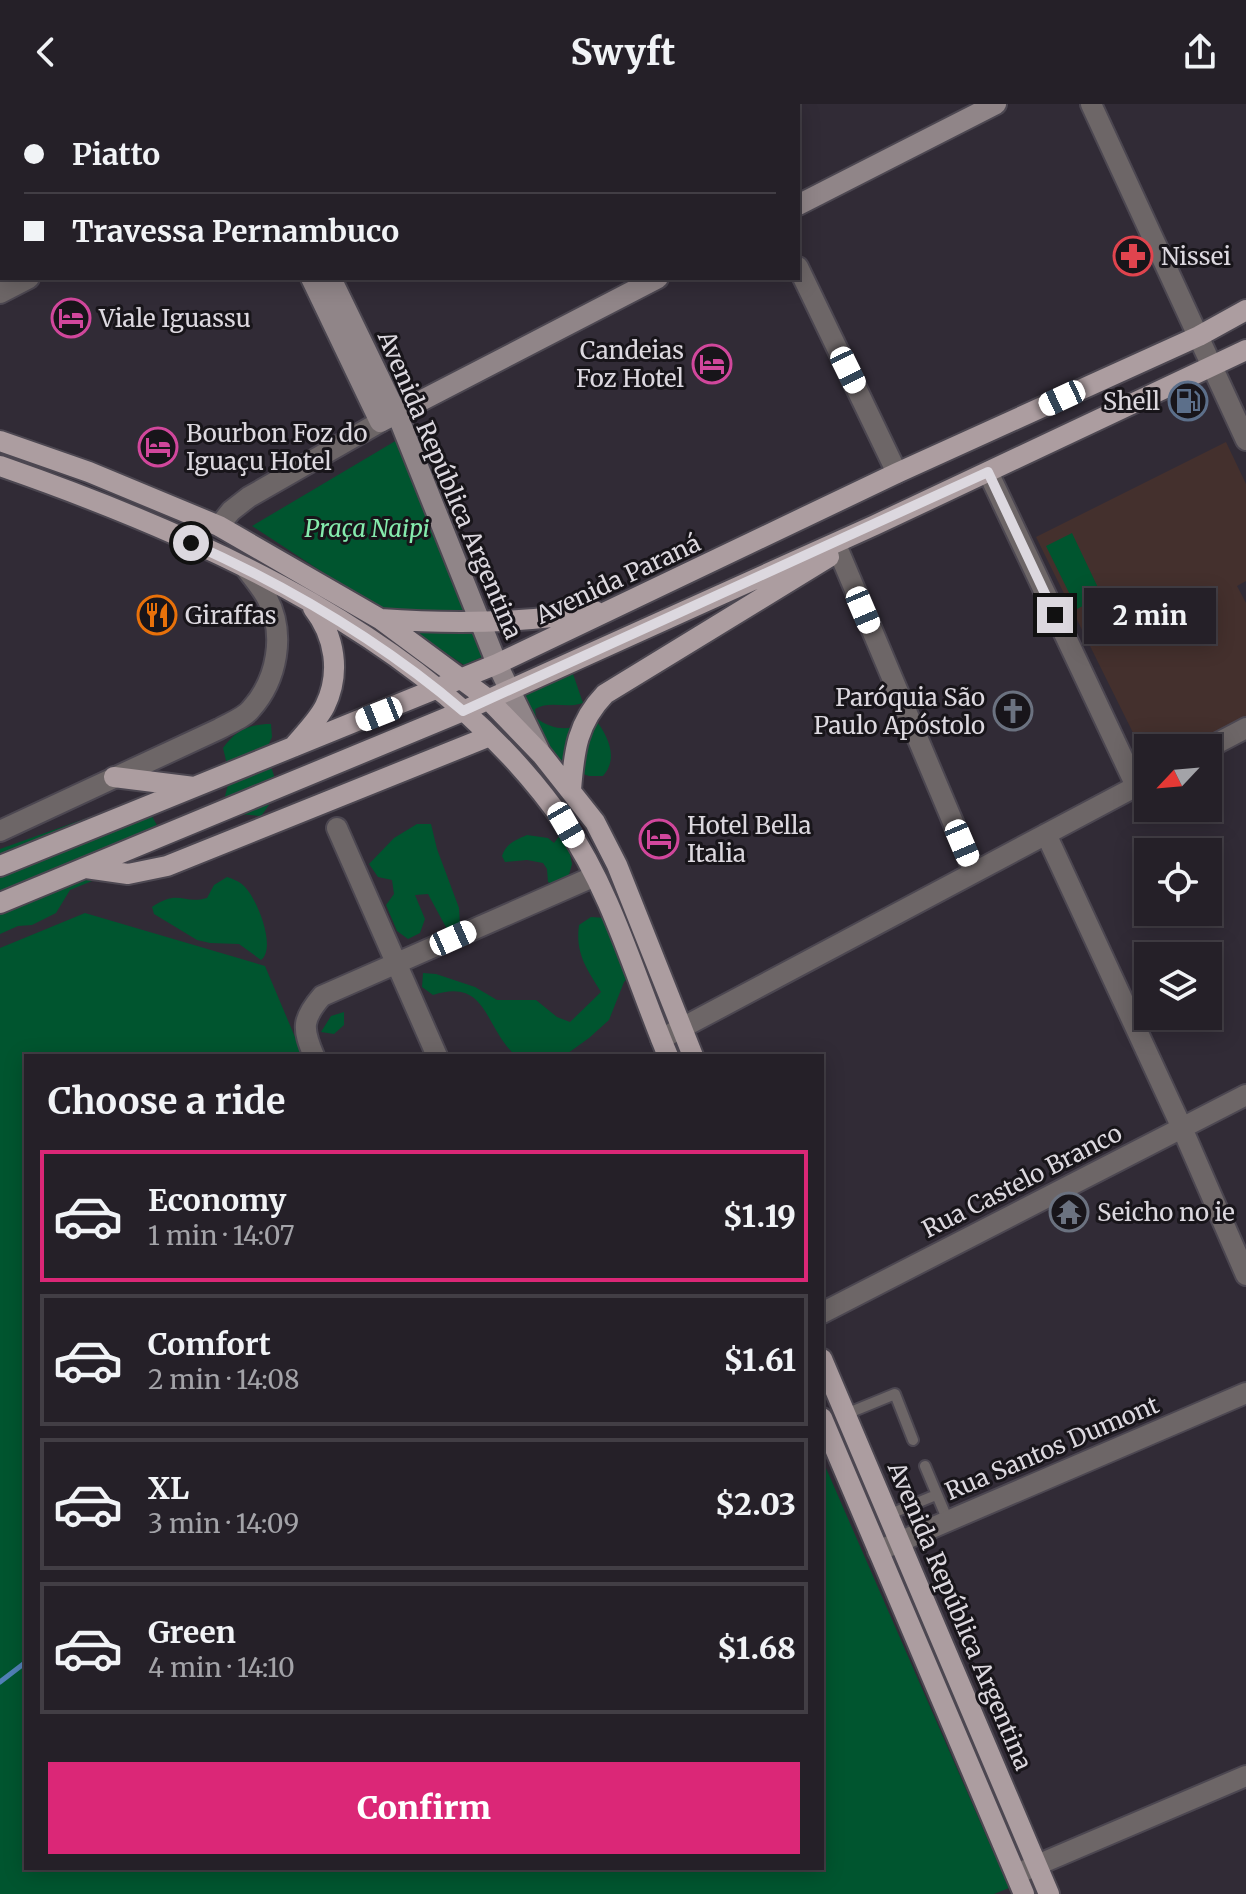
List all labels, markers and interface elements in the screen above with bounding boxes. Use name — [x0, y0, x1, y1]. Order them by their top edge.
icon: back — [24, 30, 68, 74]
text: Swyft — [571, 30, 675, 75]
icon: share — [1178, 30, 1222, 74]
text: Piatto — [72, 135, 160, 173]
text: Travessa Pernambuco — [72, 212, 399, 250]
pharmacy icon: Nissei — [1112, 235, 1154, 277]
place label: Nissei — [1161, 241, 1231, 272]
hotel icon: Viale Iguassu — [50, 297, 92, 339]
place label: Viale Iguassu — [98, 303, 251, 334]
street label: Avenida República Argentina — [370, 325, 529, 644]
place label: Candeias Foz Hotel — [576, 335, 684, 394]
hotel icon: Candeias Foz Hotel — [691, 343, 733, 385]
car — [827, 343, 869, 397]
car — [1035, 377, 1089, 419]
fuel station icon: Shell — [1167, 380, 1209, 422]
place label: Shell — [1103, 386, 1160, 417]
place label: Bourbon Foz do Iguaçu Hotel — [186, 418, 367, 477]
hotel icon: Bourbon Foz do Iguaçu Hotel — [137, 426, 179, 468]
park label: Praça Naipi — [304, 513, 430, 544]
route start — [173, 525, 209, 561]
street label: Avenida Paraná — [530, 527, 705, 631]
car — [843, 583, 883, 637]
callout: 2 min — [1083, 587, 1215, 643]
restaurant icon: Giraffas — [136, 594, 178, 636]
route end — [1037, 597, 1073, 633]
text: 2 min — [1113, 599, 1187, 632]
place label: Giraffas — [185, 600, 277, 631]
place label: Paróquia São Paulo Apóstolo — [814, 682, 985, 741]
church icon: Paróquia São Paulo Apóstolo — [992, 690, 1034, 732]
car — [352, 694, 406, 734]
north arrow — [1134, 734, 1222, 822]
map controls — [1134, 734, 1222, 1030]
car — [544, 798, 588, 852]
place label: Hotel Bella Italia — [687, 810, 811, 869]
car — [942, 816, 982, 870]
hotel icon: Hotel Bella Italia — [638, 818, 680, 860]
button: locate — [1134, 838, 1222, 926]
car — [426, 917, 480, 959]
button: layers — [1134, 942, 1222, 1030]
text: Choose a ride — [48, 1079, 285, 1124]
street label: Rua Castelo Branco — [917, 1117, 1127, 1245]
icon: car — [52, 1180, 124, 1252]
text: Economy — [148, 1181, 286, 1219]
temple icon: Seicho no ie — [1048, 1191, 1090, 1233]
text: $1.19 — [723, 1197, 796, 1235]
place label: Seicho no ie — [1097, 1197, 1235, 1228]
text: 1 min · 14:07 — [148, 1219, 295, 1252]
icon: car — [52, 1324, 124, 1396]
text: Comfort — [148, 1325, 271, 1363]
text: $1.61 — [723, 1341, 796, 1379]
text: 2 min · 14:08 — [148, 1363, 300, 1396]
street label: Rua Santos Dumont — [940, 1389, 1164, 1507]
street label: Avenida República Argentina — [880, 1456, 1039, 1775]
icon: car — [52, 1468, 124, 1540]
text: XL — [148, 1469, 189, 1507]
text: $2.03 — [715, 1485, 796, 1523]
text: 3 min · 14:09 — [148, 1507, 299, 1540]
icon: car — [52, 1612, 124, 1684]
text: Green — [148, 1613, 236, 1651]
text: $1.68 — [717, 1629, 796, 1667]
text: 4 min · 14:10 — [148, 1651, 295, 1684]
button: Confirm — [48, 1762, 800, 1854]

